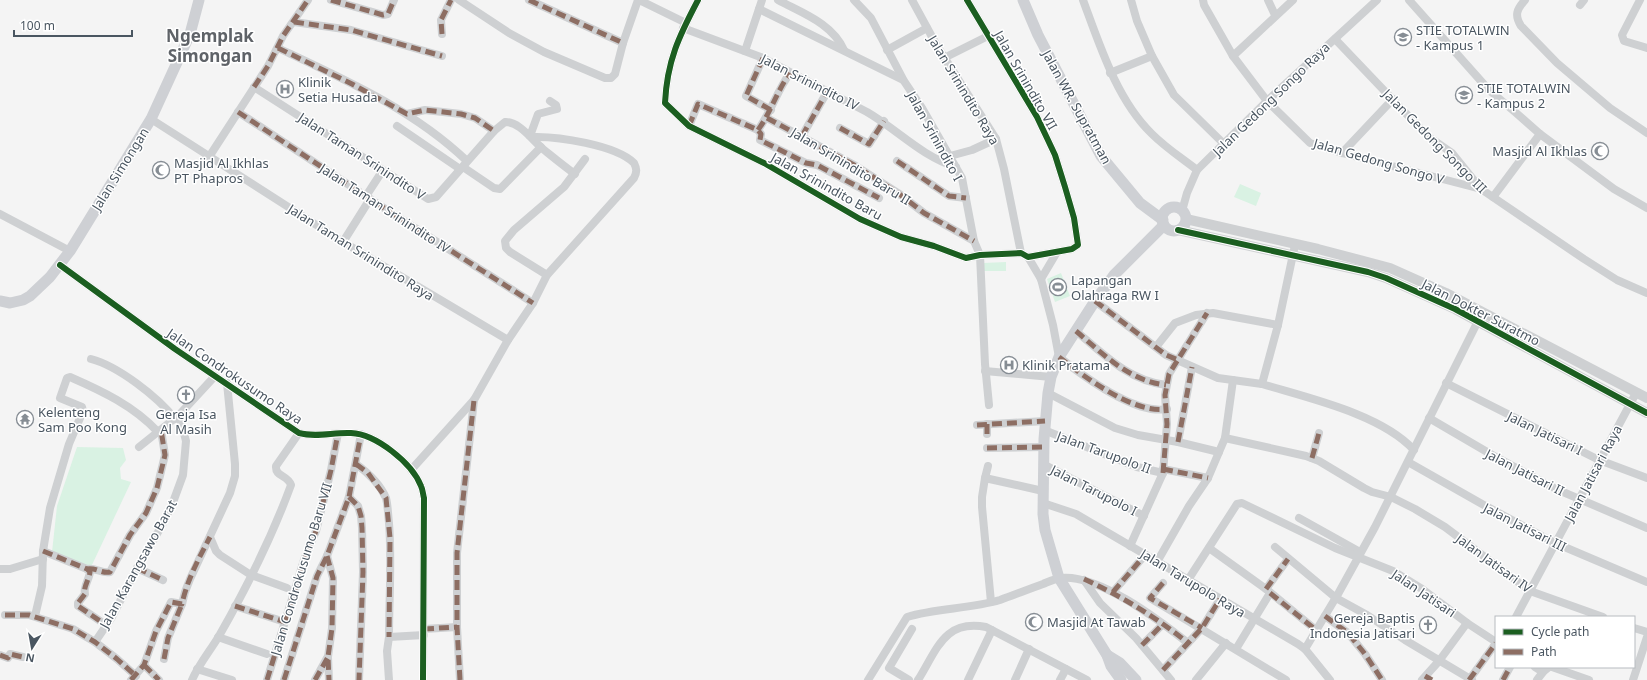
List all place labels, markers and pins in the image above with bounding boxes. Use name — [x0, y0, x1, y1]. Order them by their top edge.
place label: STIE TOTALWIN - Kampus 1 — [1416, 21, 1510, 54]
school or university icon: STIE TOTALWIN - Kampus 1 — [1393, 27, 1413, 47]
place label: Klinik Setia Husada — [298, 73, 378, 106]
hospital icon: Klinik Setia Husada — [275, 79, 295, 99]
place label: STIE TOTALWIN - Kampus 2 — [1477, 79, 1571, 112]
school or university icon: STIE TOTALWIN - Kampus 2 — [1454, 85, 1474, 105]
mosque icon: Masjid Al Ikhlas — [1590, 141, 1610, 161]
place label: Masjid Al Ikhlas — [1492, 142, 1587, 160]
place label: Masjid Al Ikhlas PT Phapros — [174, 154, 269, 187]
mosque icon: Masjid Al Ikhlas PT Phapros — [151, 160, 171, 180]
place label: Lapangan Olahraga RW I — [1071, 271, 1159, 304]
sports icon: Lapangan Olahraga RW I — [1048, 277, 1068, 297]
hospital icon: Klinik Pratama — [999, 355, 1019, 375]
place label: Klinik Pratama — [1022, 356, 1110, 374]
church icon: Gereja Isa Al Masih — [176, 385, 196, 405]
place label: Kelenteng Sam Poo Kong — [38, 403, 127, 436]
place label: Gereja Isa Al Masih — [155, 405, 217, 438]
temple icon: Kelenteng Sam Poo Kong — [15, 409, 35, 429]
place label: Gereja Baptis Indonesia Jatisari — [1310, 609, 1415, 642]
mosque icon: Masjid At Tawab — [1024, 612, 1044, 632]
place label: Masjid At Tawab — [1047, 613, 1146, 631]
church icon: Gereja Baptis Indonesia Jatisari — [1418, 615, 1438, 635]

